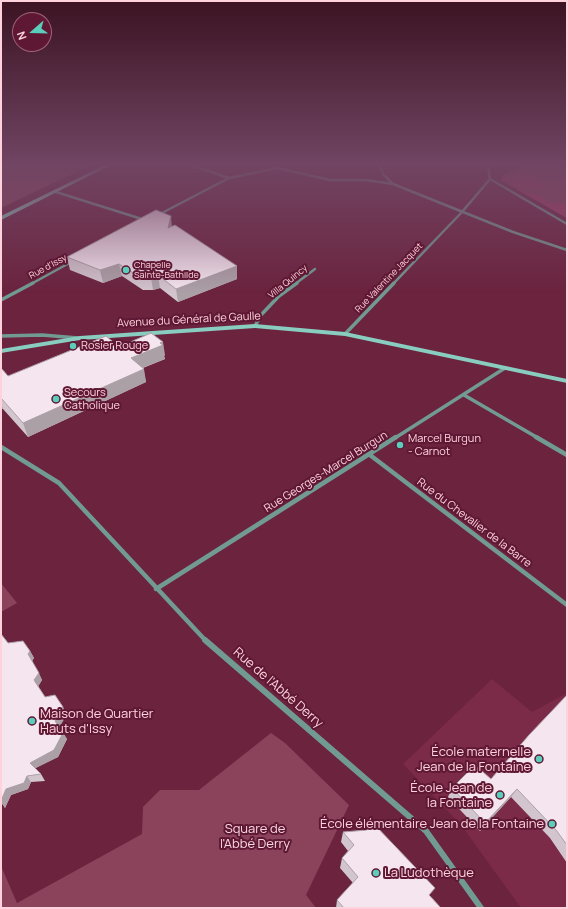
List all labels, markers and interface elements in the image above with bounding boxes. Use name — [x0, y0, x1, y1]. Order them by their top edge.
north arrow — [12, 12, 52, 52]
text: N — [13, 30, 30, 42]
street label: Rue Valentine Jacquet — [353, 241, 425, 315]
street label: Rue d'Issy — [27, 253, 69, 281]
place label: Chapelle Sainte-Bathilde — [134, 260, 199, 281]
street label: Villa Quincy — [266, 263, 310, 301]
marker: Chapelle Sainte-Bathilde — [121, 265, 131, 275]
street label: Avenue du Général de Gaulle — [117, 310, 261, 330]
place label: Rosier Rouge — [81, 339, 148, 353]
marker: Rosier Rouge — [68, 341, 78, 351]
place label: Secours Catholique — [64, 386, 120, 412]
marker: Secours Catholique — [51, 394, 61, 404]
street label: Rue Georges-Marcel Burgun — [262, 429, 390, 515]
place label: Marcel Burgun - Carnot — [408, 432, 481, 458]
marker: Marcel Burgun - Carnot — [395, 440, 405, 450]
street label: Rue du Chevalier de la Barre — [414, 476, 534, 570]
street label: Rue de l'Abbé Derry — [230, 645, 326, 731]
place label: Maison de Quartier Hauts d'Issy — [40, 706, 153, 737]
marker: Maison de Quartier Hauts d'Issy — [27, 716, 37, 726]
place label: École maternelle Jean de la Fontaine — [417, 744, 531, 775]
marker: École maternelle Jean de la Fontaine — [534, 754, 544, 764]
place label: École Jean de la Fontaine — [410, 780, 492, 811]
marker: École Jean de la Fontaine — [495, 790, 505, 800]
place label: École élémentaire Jean de la Fontaine — [320, 816, 544, 832]
marker: École élémentaire Jean de la Fontaine — [547, 819, 557, 829]
park label: Square de l'Abbé Derry — [220, 821, 290, 852]
place label: La Ludothèque — [384, 865, 474, 881]
marker: La Ludothèque — [371, 868, 381, 878]

